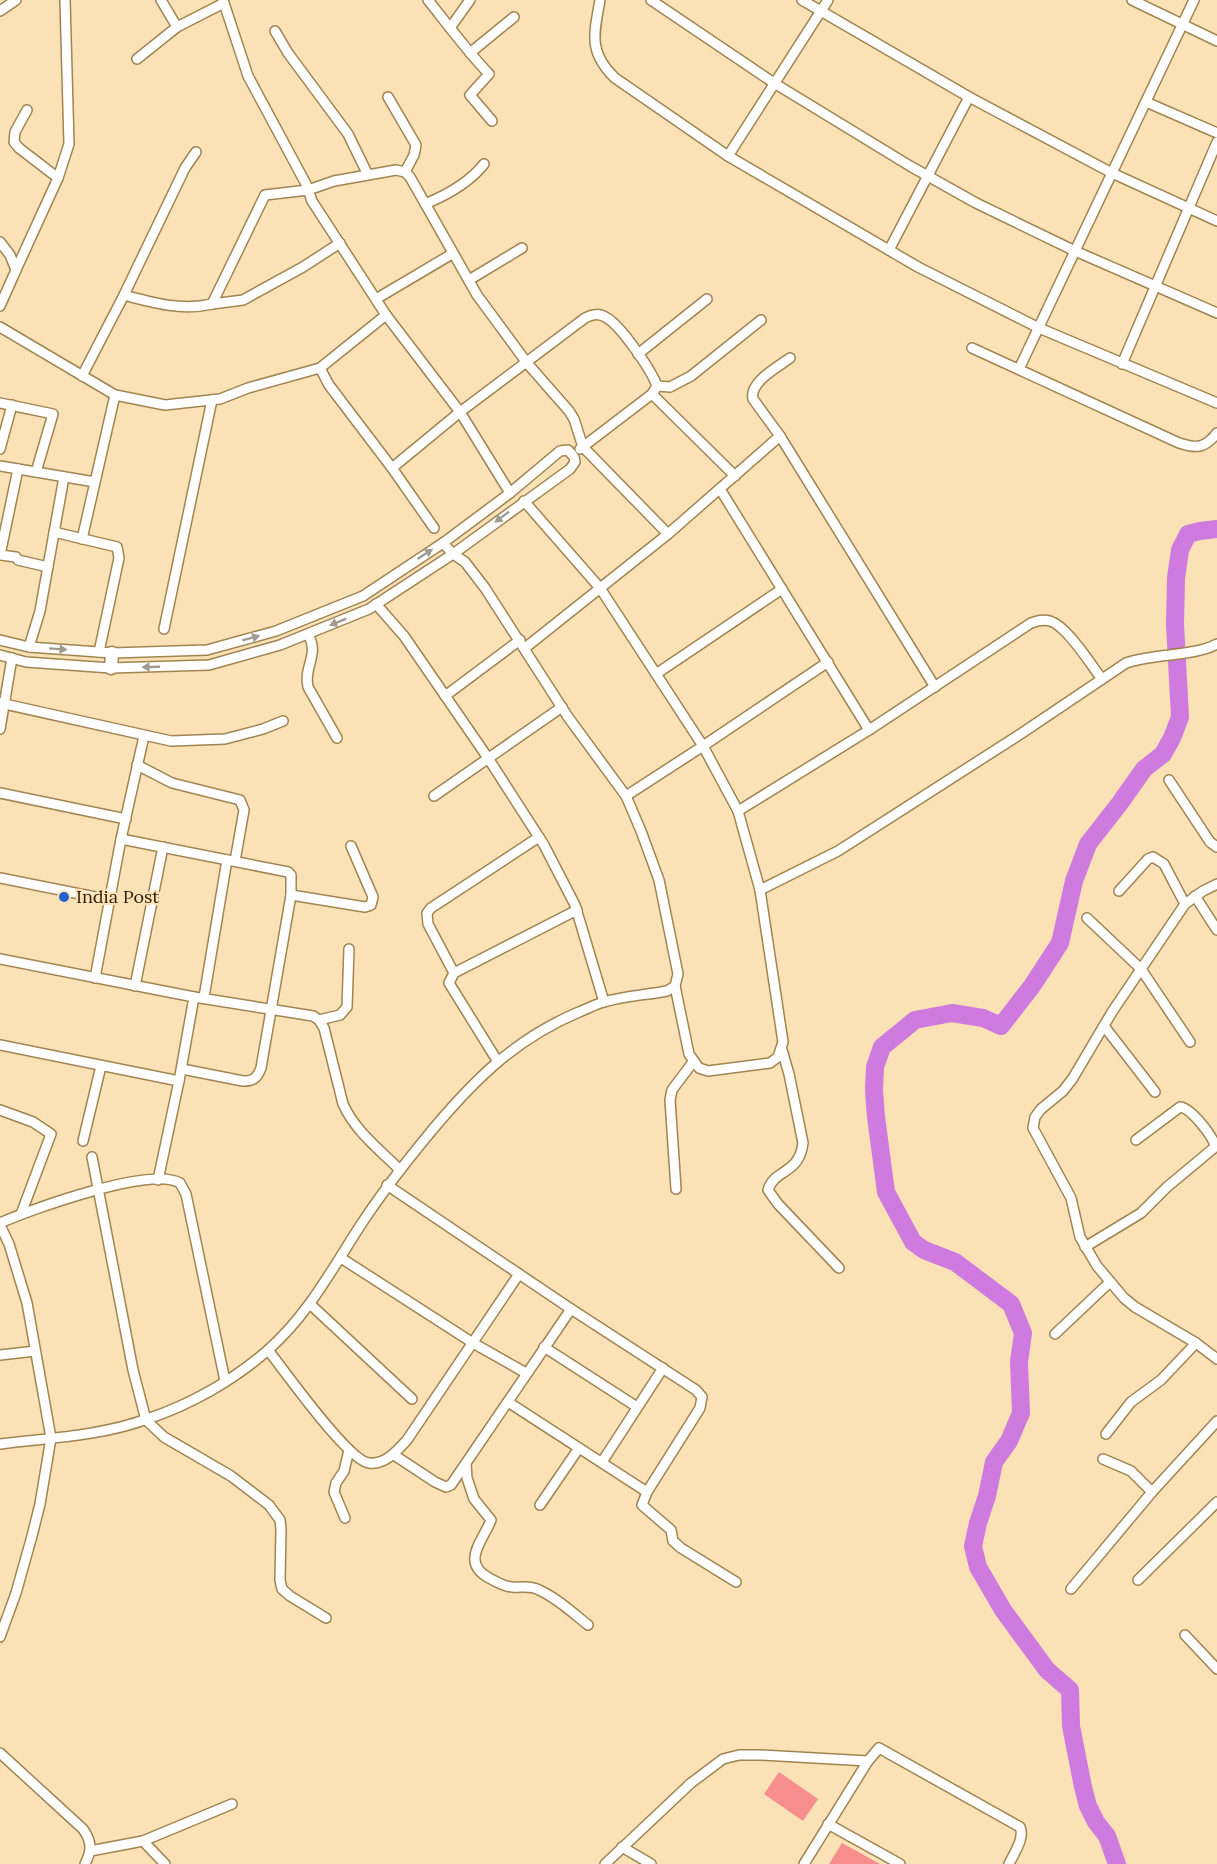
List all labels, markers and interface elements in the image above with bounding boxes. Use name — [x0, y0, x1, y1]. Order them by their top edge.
one-way arrow — [495, 511, 510, 523]
one-way arrow — [417, 549, 434, 560]
one-way arrow — [329, 617, 347, 627]
one-way arrow — [242, 633, 260, 642]
one-way arrow — [48, 644, 67, 654]
one-way arrow — [141, 662, 160, 671]
place label: India Post — [76, 885, 159, 908]
marker: India Post — [57, 890, 71, 904]

